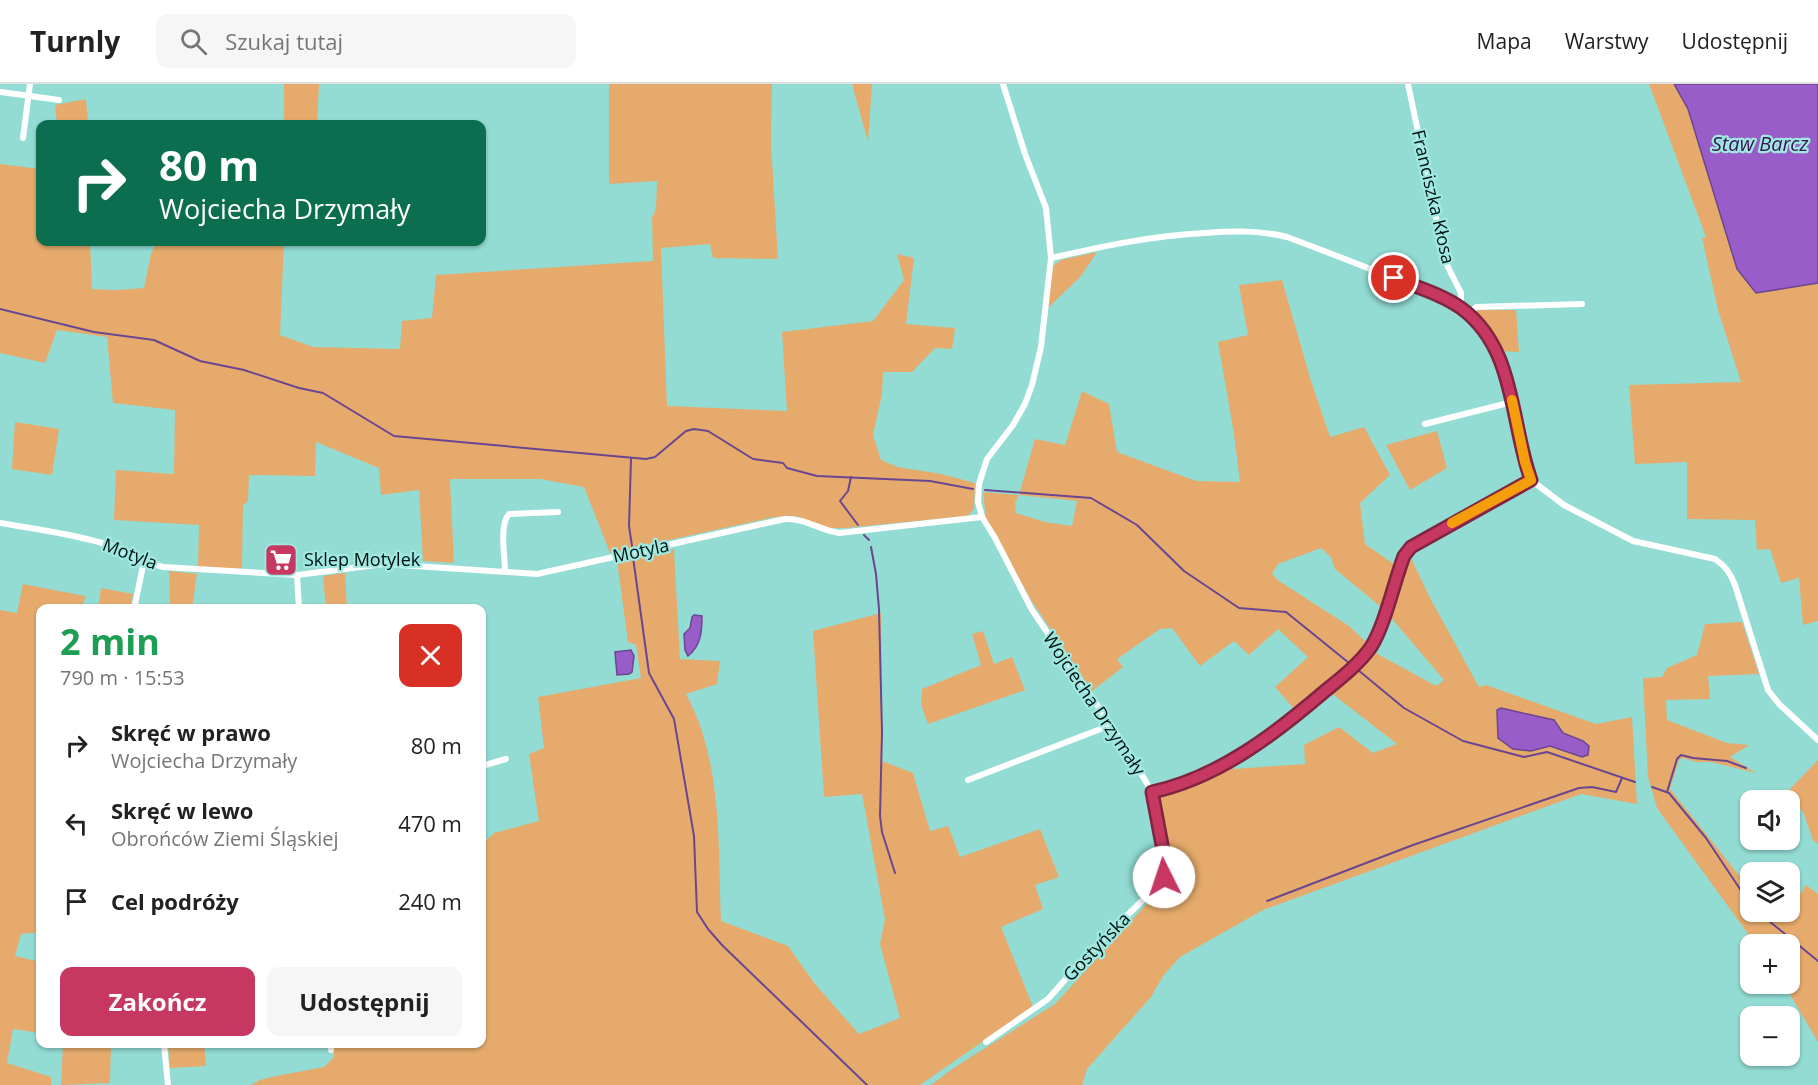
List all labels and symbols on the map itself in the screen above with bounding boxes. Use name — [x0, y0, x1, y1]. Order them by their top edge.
street label: Franciszka Kłosa — [1407, 127, 1461, 266]
water label: Staw Barcz — [1712, 130, 1808, 157]
pin — [1368, 252, 1419, 303]
street label: Motyla — [99, 532, 161, 574]
street label: Motyla — [610, 532, 671, 568]
supermarket icon: Sklep Motylek — [263, 542, 299, 578]
place label: Sklep Motylek — [304, 547, 421, 571]
street label: Wojciecha Drzymały — [1038, 627, 1152, 780]
position arrow — [1132, 845, 1196, 909]
street label: Gostyńska — [1057, 907, 1135, 986]

